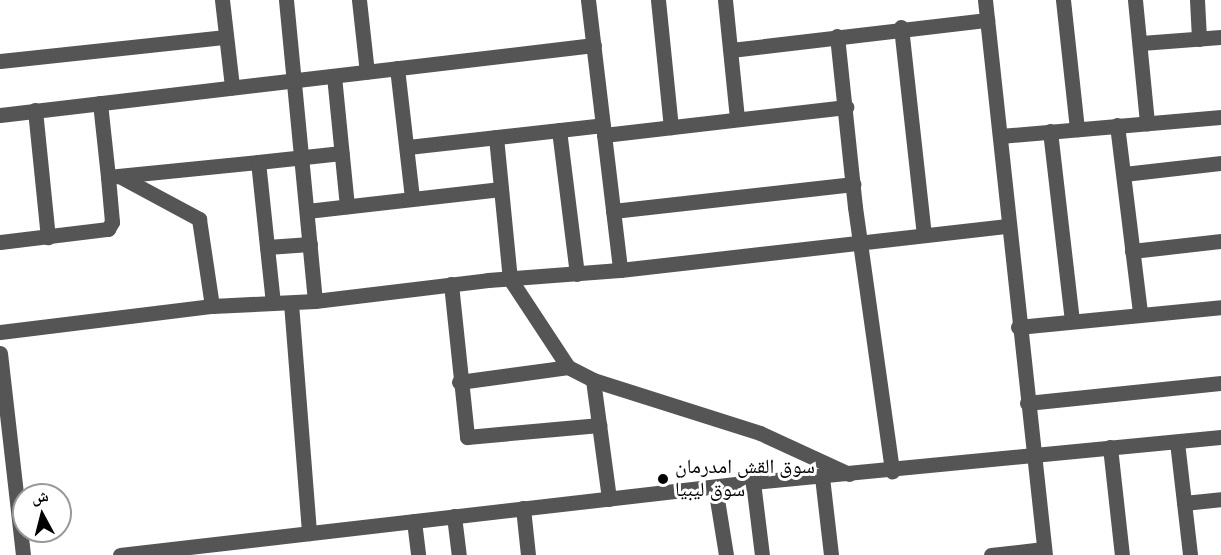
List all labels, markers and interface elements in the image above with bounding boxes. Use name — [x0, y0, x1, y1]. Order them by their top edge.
place label: سوق القش امدرمان سوق ليبيا — [675, 455, 815, 502]
marker: سوق القش امدرمان سوق ليبيا — [656, 472, 670, 486]
north arrow — [12, 483, 72, 543]
text: ش — [30, 485, 50, 508]

